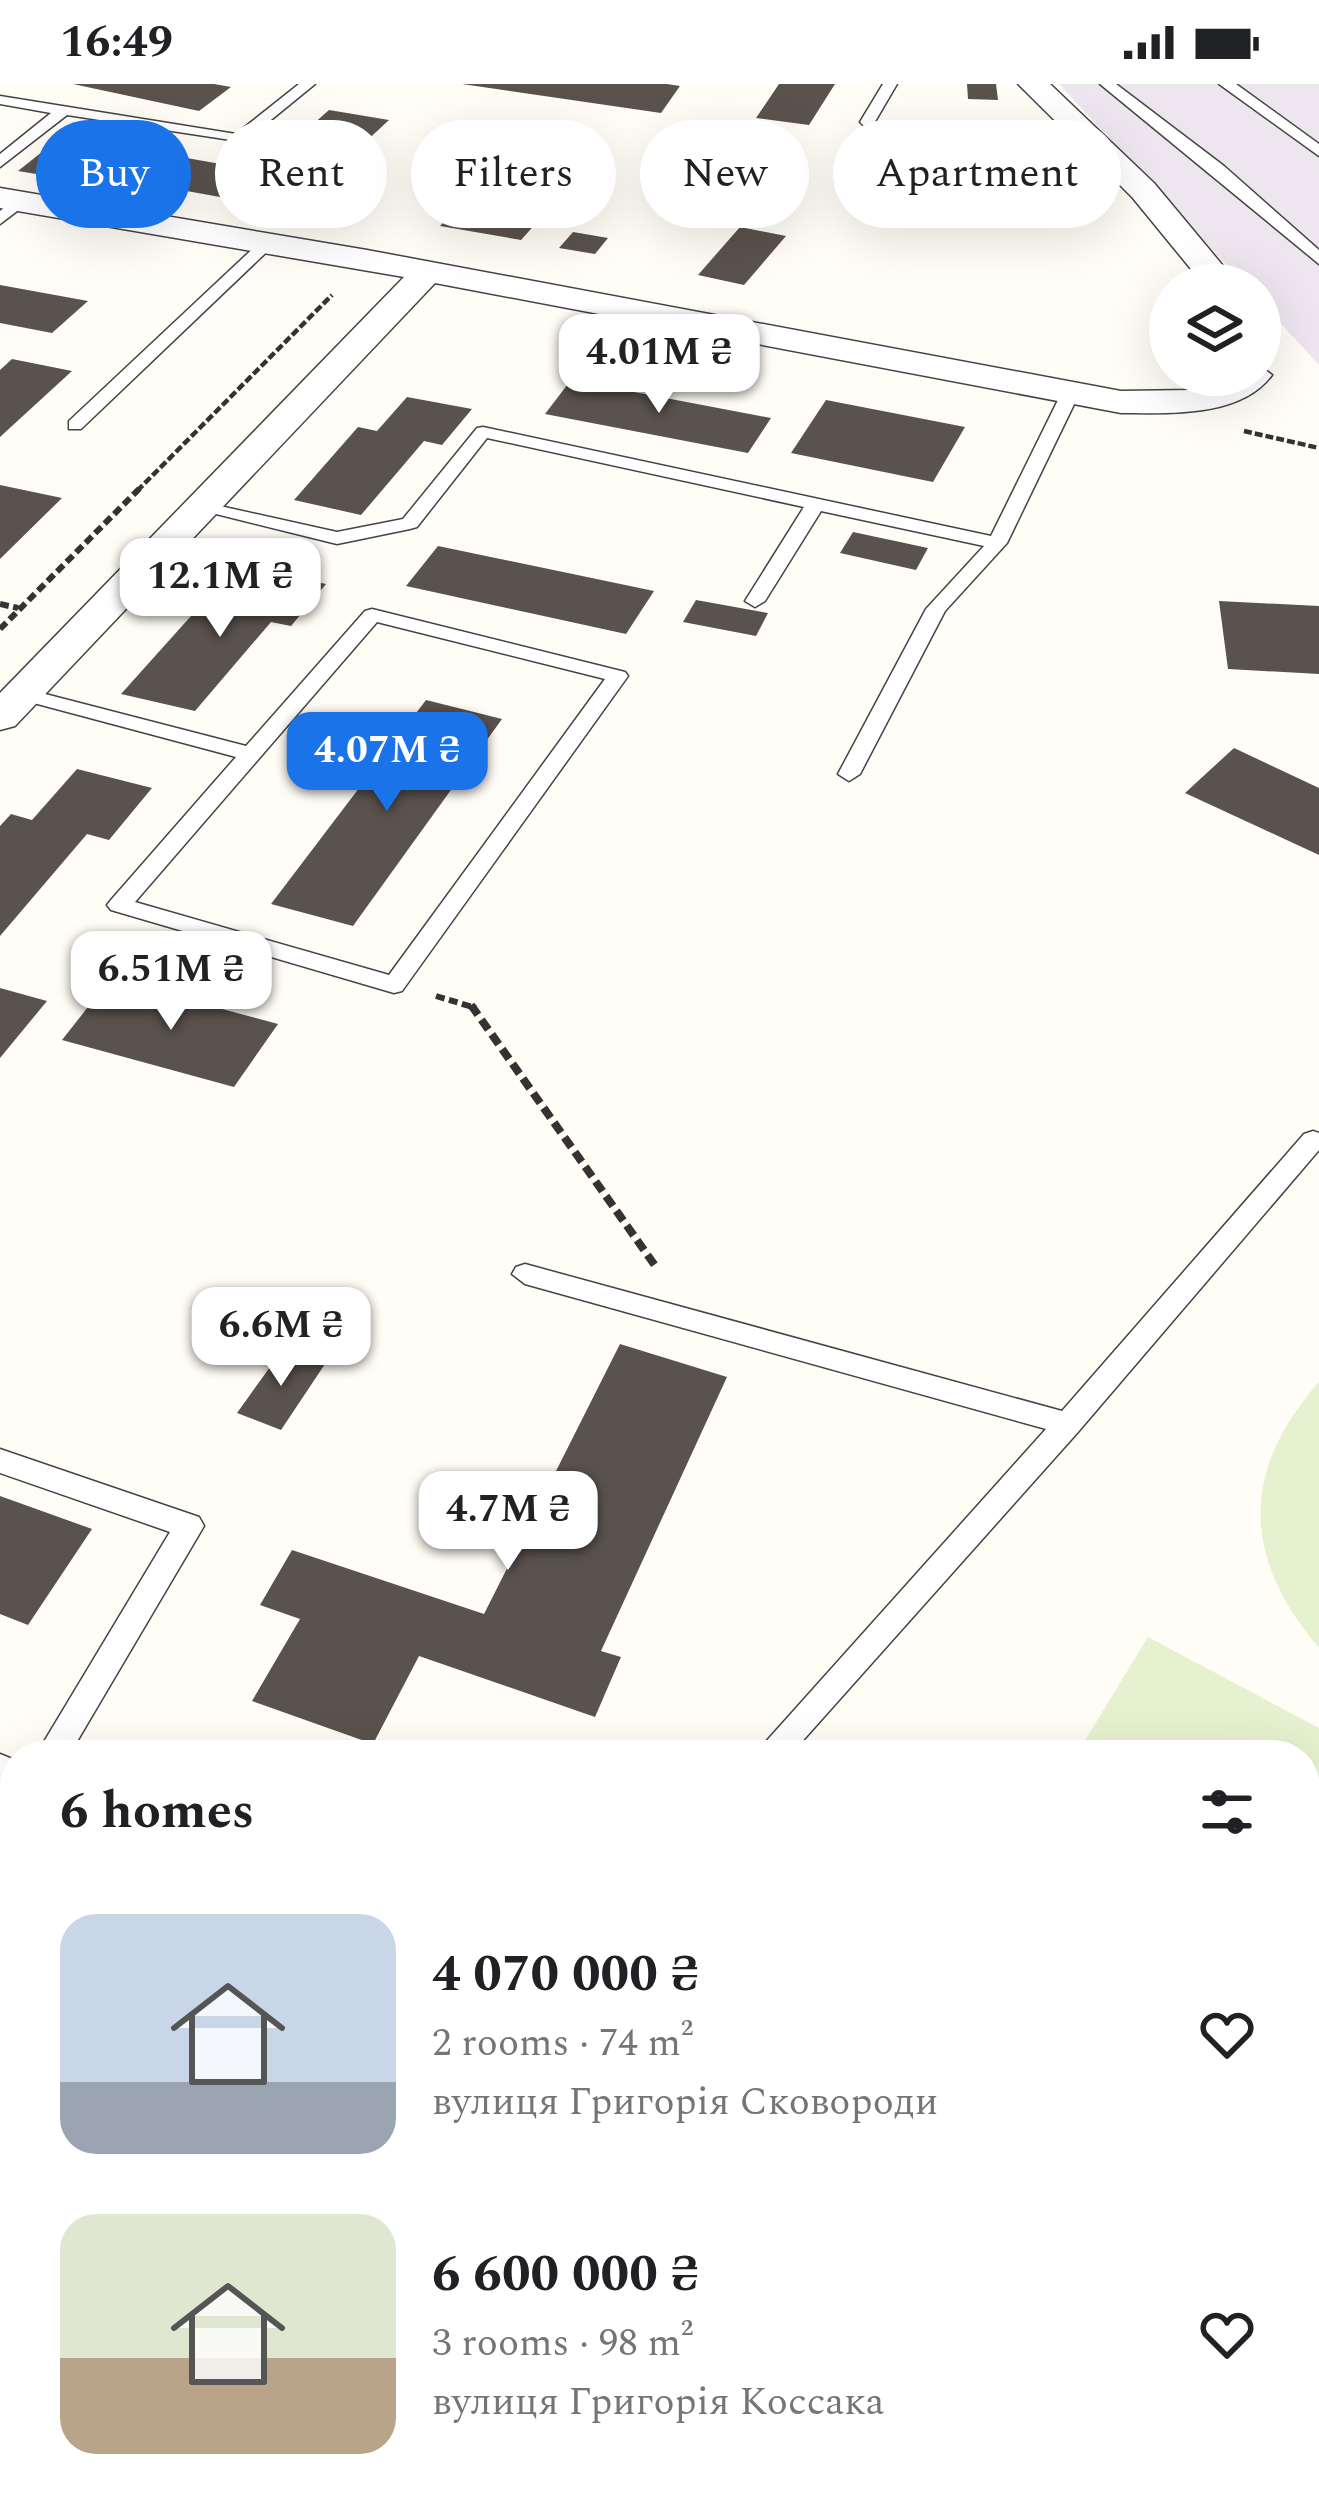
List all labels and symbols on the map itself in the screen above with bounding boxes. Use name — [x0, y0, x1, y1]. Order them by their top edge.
pin: 4.01M ₴ — [548, 314, 770, 416]
pin: 12.1M ₴ — [109, 538, 331, 640]
pin: 4.07M ₴ — [276, 712, 498, 814]
pin: 6.51M ₴ — [60, 931, 282, 1033]
pin: 6.6M ₴ — [183, 1287, 379, 1389]
pin: 4.7M ₴ — [410, 1471, 606, 1573]

